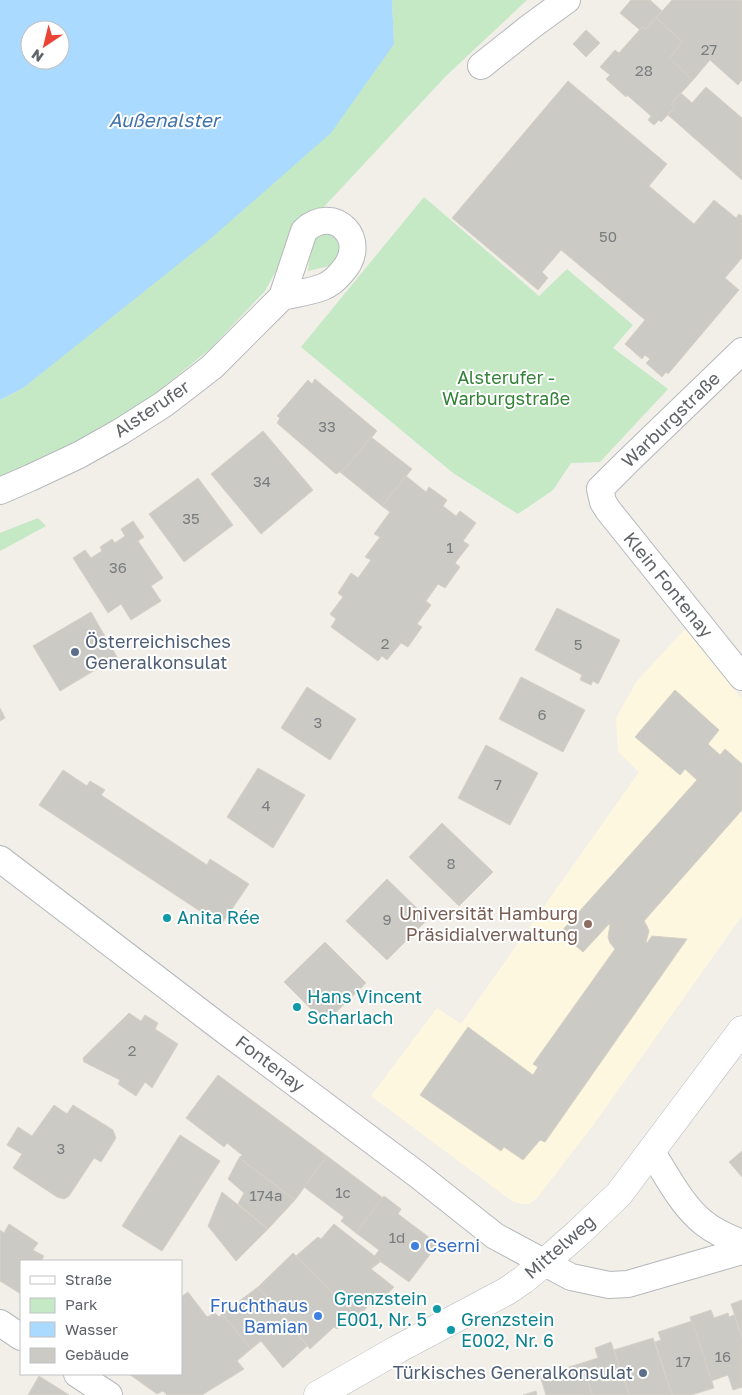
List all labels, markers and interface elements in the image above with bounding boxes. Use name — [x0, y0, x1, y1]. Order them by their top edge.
north arrow — [20, 20, 70, 70]
house number: 27 — [701, 40, 717, 58]
text: N — [28, 46, 46, 66]
house number: 28 — [635, 61, 653, 79]
water label: Außenalster — [109, 108, 222, 131]
house number: 50 — [599, 227, 617, 245]
park label: Alsterufer - Warburgstraße — [442, 366, 570, 409]
street label: Warburgstraße — [617, 367, 724, 472]
street label: Alsterufer — [109, 375, 193, 441]
house number: 33 — [318, 417, 336, 435]
house number: 34 — [253, 472, 271, 490]
house number: 35 — [182, 509, 200, 527]
street label: Klein Fontenay — [619, 527, 718, 642]
house number: 1 — [446, 538, 454, 556]
house number: 36 — [109, 558, 127, 576]
place label: Österreichisches Generalkonsulat — [85, 630, 231, 673]
house number: 2 — [381, 634, 389, 652]
house number: 5 — [574, 635, 582, 653]
marker: Österreichisches Generalkonsulat — [69, 646, 81, 658]
house number: 6 — [537, 705, 547, 723]
house number: 3 — [314, 713, 322, 731]
house number: 7 — [494, 775, 502, 793]
house number: 4 — [261, 796, 271, 814]
house number: 8 — [446, 854, 456, 872]
place label: Universität Hamburg Präsidialverwaltung — [399, 902, 578, 945]
place label: Anita Rée — [177, 906, 260, 928]
house number: 9 — [382, 910, 392, 928]
marker: Anita Rée — [161, 912, 173, 924]
marker: Universität Hamburg Präsidialverwaltung — [582, 918, 594, 930]
place label: Hans Vincent Scharlach — [307, 985, 422, 1028]
marker: Hans Vincent Scharlach — [291, 1001, 303, 1013]
street label: Fontenay — [232, 1030, 309, 1096]
house number: 2 — [128, 1041, 136, 1059]
house number: 3 — [57, 1139, 65, 1157]
house number: 1c — [335, 1183, 351, 1201]
house number: 174a — [250, 1186, 282, 1204]
street label: Mittelweg — [519, 1210, 599, 1283]
house number: 1d — [389, 1228, 405, 1246]
place label: Cserni — [425, 1234, 480, 1256]
marker: Cserni — [409, 1240, 421, 1252]
legend — [20, 1260, 182, 1375]
text: Straße — [65, 1270, 112, 1288]
place label: Grenzstein E001, Nr. 5 — [334, 1287, 427, 1330]
place label: Fruchthaus Bamian — [210, 1294, 308, 1337]
text: Park — [65, 1295, 98, 1313]
marker: Grenzstein E001, Nr. 5 — [431, 1303, 443, 1315]
place label: Grenzstein E002, Nr. 6 — [461, 1308, 554, 1351]
marker: Fruchthaus Bamian — [312, 1310, 324, 1322]
text: Wasser — [65, 1320, 118, 1338]
marker: Grenzstein E002, Nr. 6 — [445, 1324, 457, 1336]
text: Gebäude — [65, 1345, 129, 1363]
house number: 16 — [715, 1347, 731, 1365]
house number: 17 — [675, 1352, 691, 1370]
place label: Türkisches Generalkonsulat — [393, 1361, 633, 1383]
marker: Türkisches Generalkonsulat — [637, 1367, 649, 1379]

